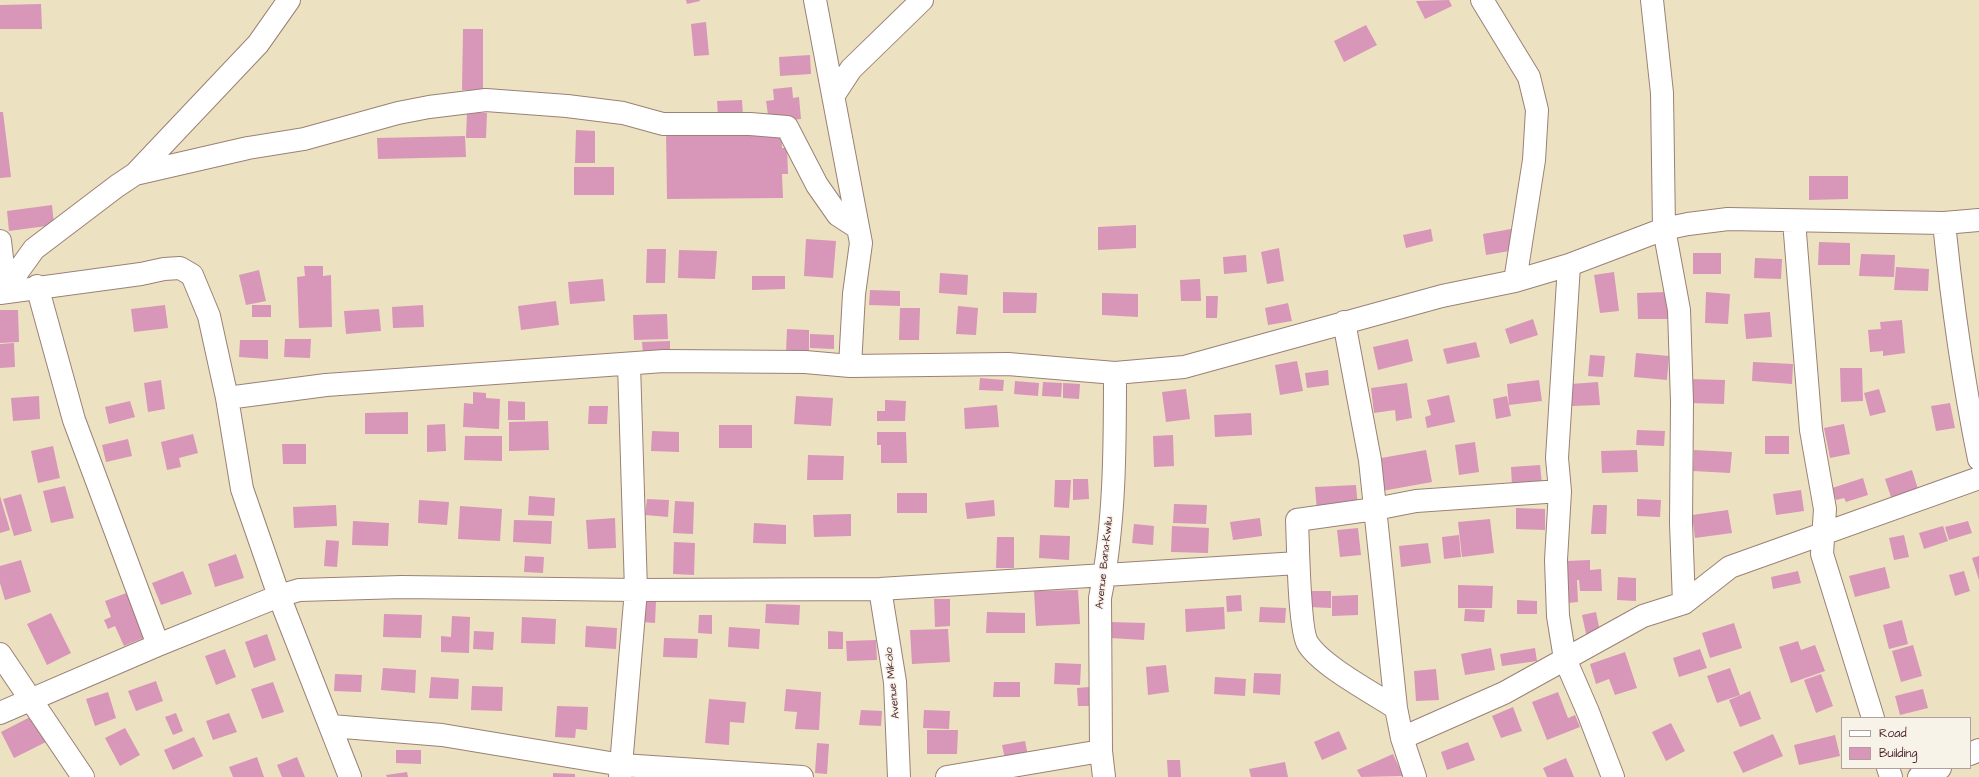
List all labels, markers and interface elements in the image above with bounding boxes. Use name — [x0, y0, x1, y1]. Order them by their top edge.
street label: Avenue Bana-Kwilu — [1094, 516, 1116, 610]
street label: Avenue Mikolo — [883, 647, 903, 719]
legend — [1841, 717, 1971, 769]
text: Road — [1879, 725, 1907, 742]
text: Building — [1879, 745, 1917, 762]

